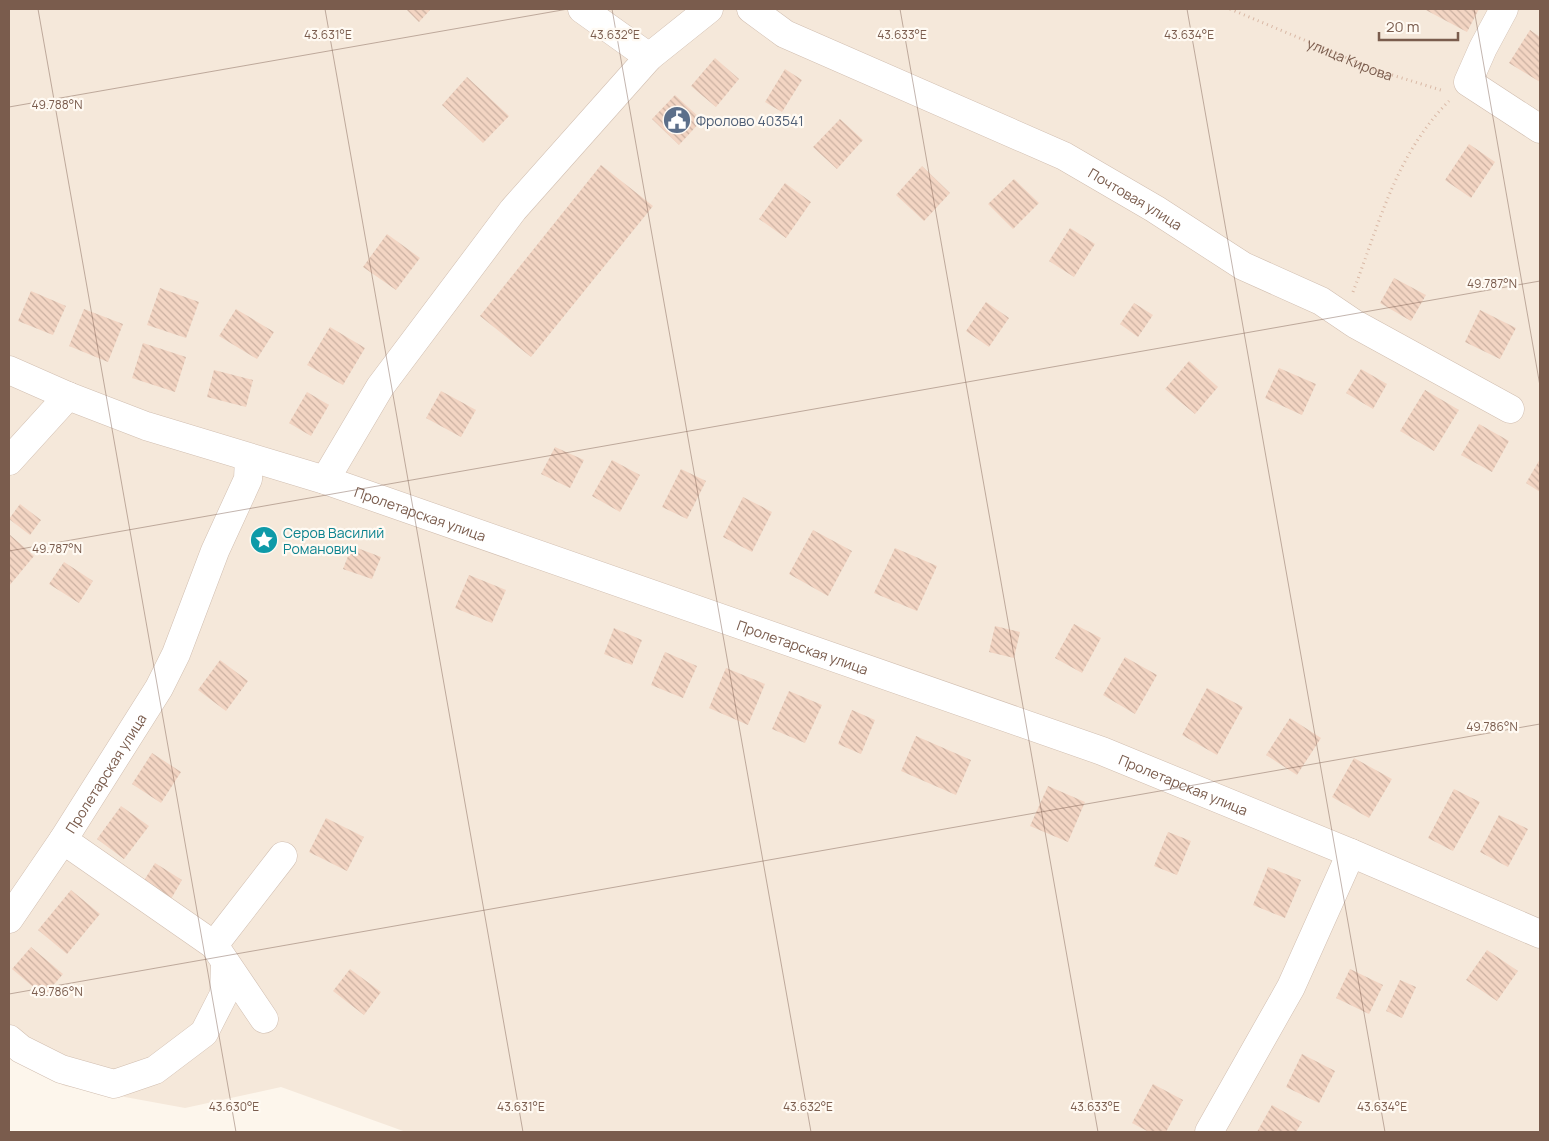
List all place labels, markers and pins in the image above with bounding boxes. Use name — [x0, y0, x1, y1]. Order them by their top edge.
public building icon: Фролово 403541 — [662, 105, 692, 135]
place label: Фролово 403541 — [696, 111, 804, 130]
place label: Серов Василий Романович — [283, 523, 384, 558]
place icon: Серов Василий Романович — [249, 525, 279, 555]

